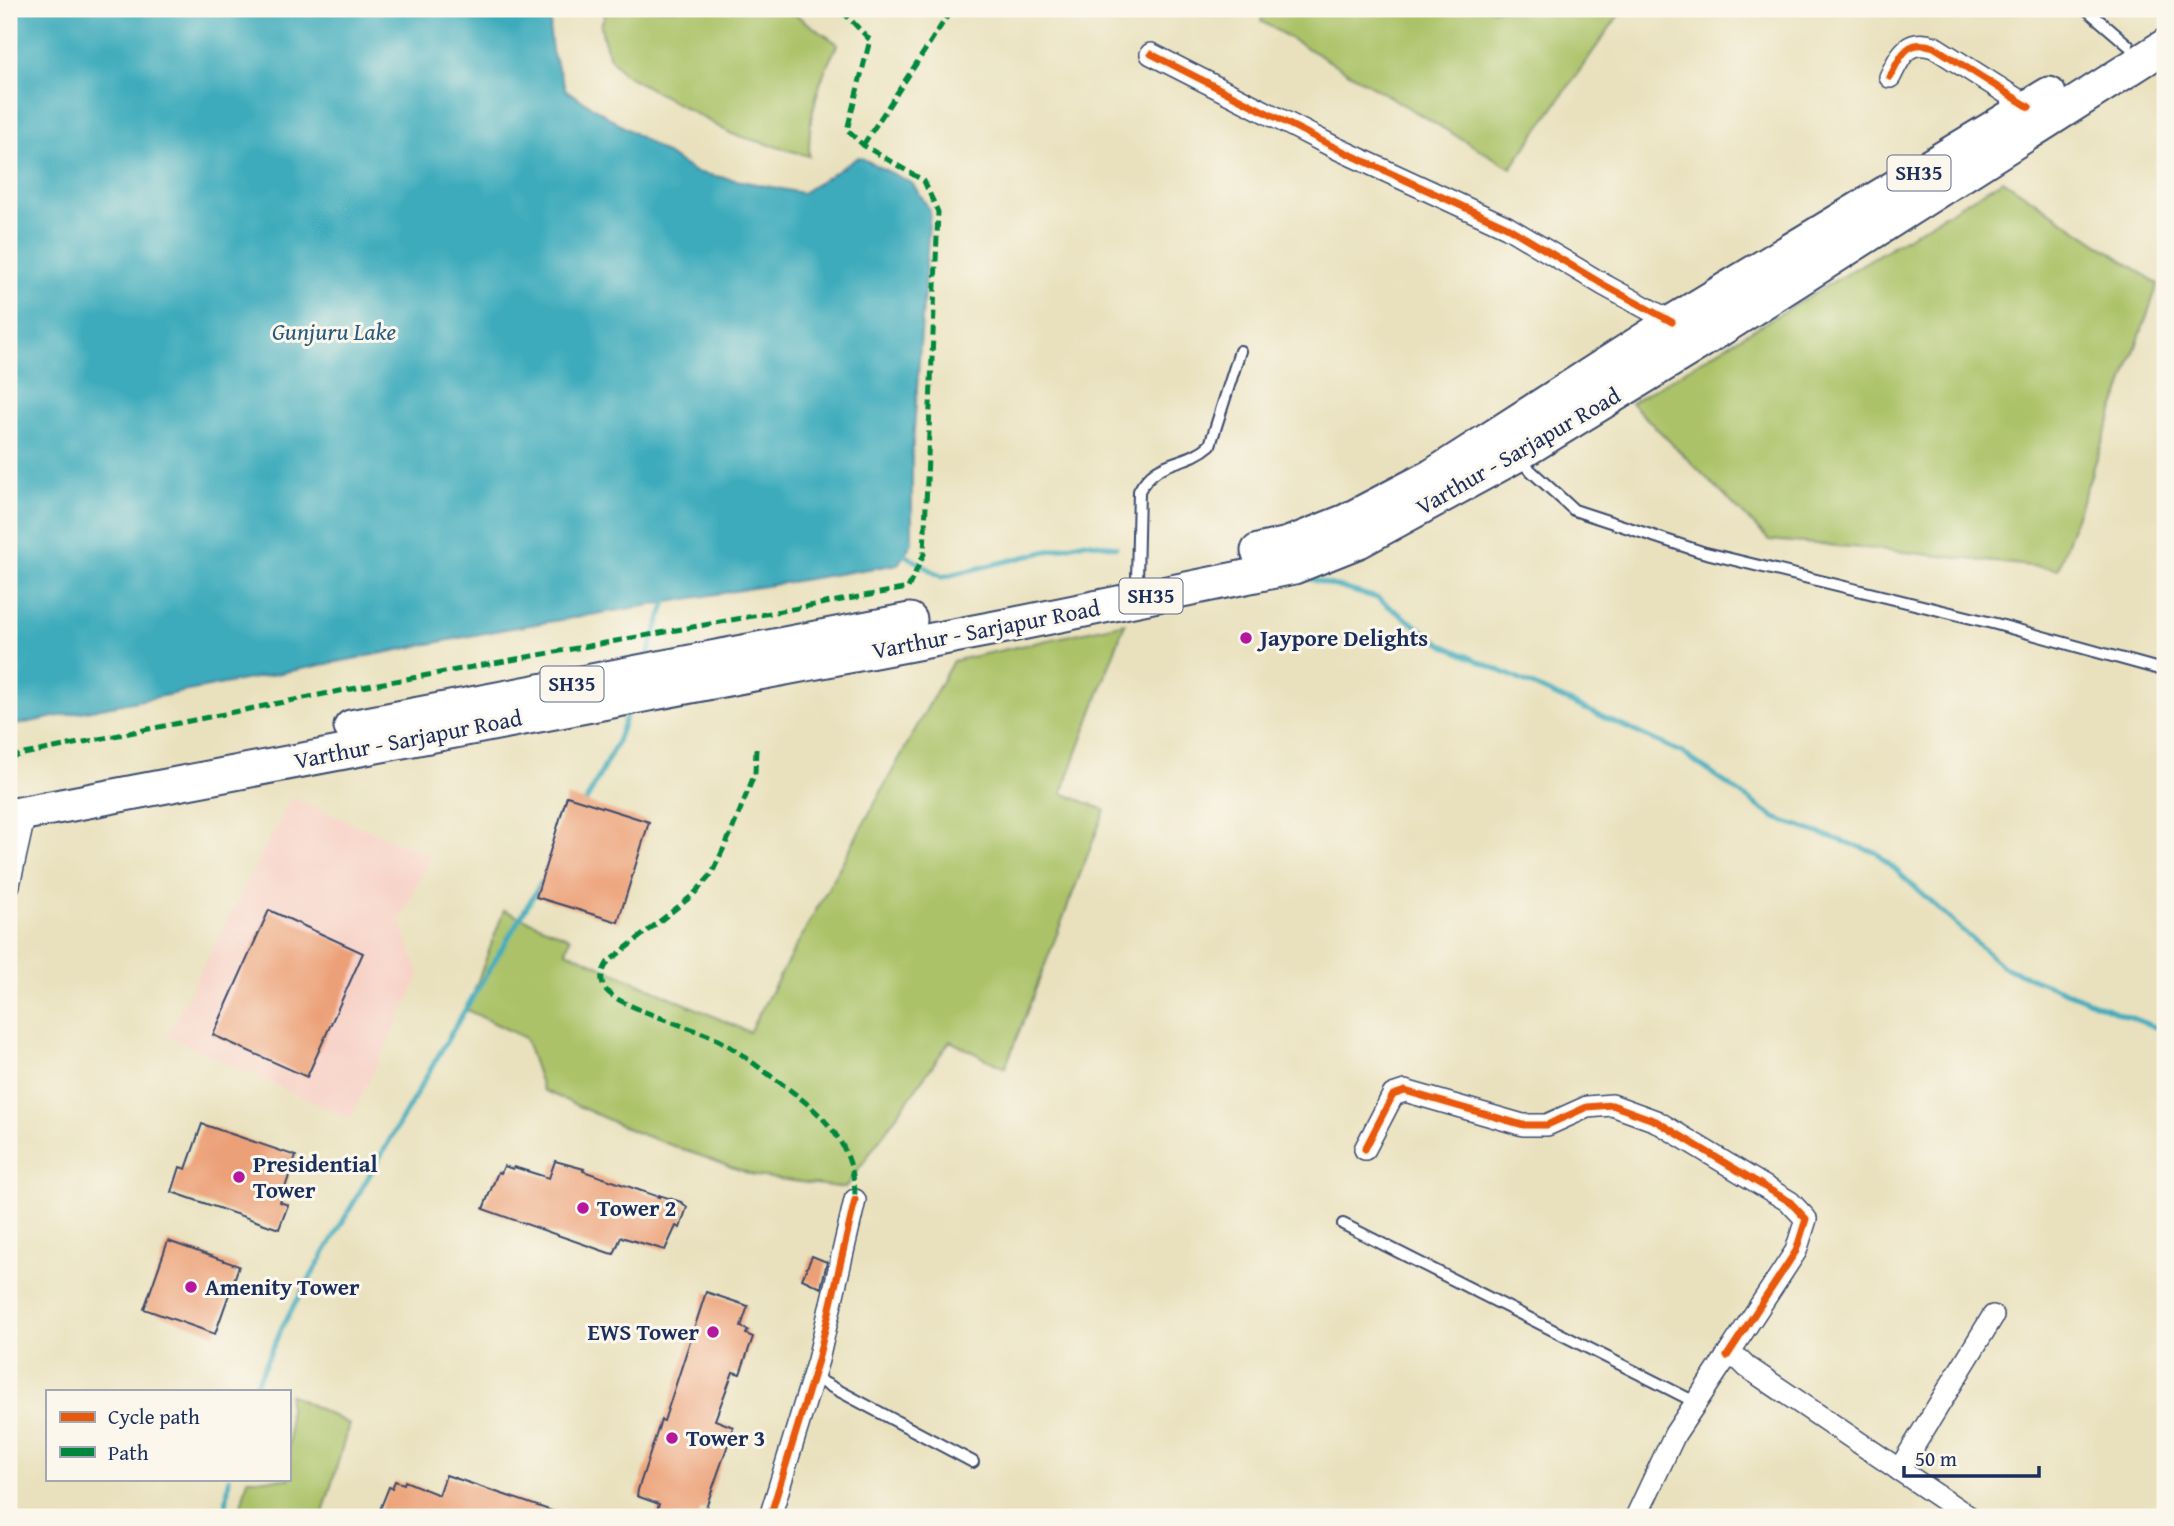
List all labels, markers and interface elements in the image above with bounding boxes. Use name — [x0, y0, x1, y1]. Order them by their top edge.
road number: SH35 — [1888, 156, 1951, 190]
water label: Gunjuru Lake — [272, 314, 396, 349]
street label: Varthur - Sarjapur Road — [1409, 378, 1627, 523]
road number: SH35 — [1120, 578, 1182, 614]
street label: Varthur - Sarjapur Road — [869, 590, 1103, 667]
place label: Jaypore Delights — [1256, 621, 1428, 654]
marker: Jaypore Delights — [1238, 630, 1254, 646]
road number: SH35 — [540, 666, 604, 702]
street label: Varthur - Sarjapur Road — [291, 700, 525, 777]
place label: Presidential Tower — [253, 1147, 378, 1206]
marker: Presidential Tower — [231, 1169, 247, 1185]
place label: Tower 2 — [597, 1191, 677, 1224]
marker: Tower 2 — [575, 1200, 591, 1216]
place label: Amenity Tower — [205, 1270, 360, 1303]
marker: Amenity Tower — [183, 1279, 199, 1295]
place label: EWS Tower — [587, 1315, 699, 1348]
marker: EWS Tower — [705, 1324, 721, 1340]
legend — [46, 1390, 290, 1480]
text: Cycle path — [108, 1401, 200, 1432]
place label: Tower 3 — [686, 1421, 766, 1454]
marker: Tower 3 — [664, 1430, 680, 1446]
scale bar — [1904, 1435, 2039, 1479]
text: Path — [108, 1437, 149, 1468]
text: 50 m — [1915, 1443, 1957, 1474]

